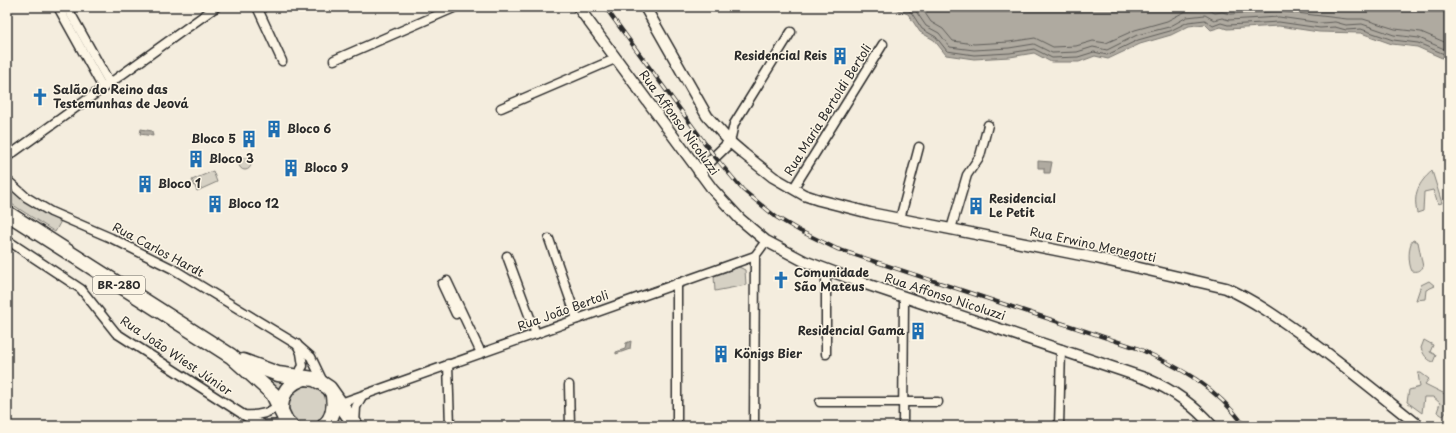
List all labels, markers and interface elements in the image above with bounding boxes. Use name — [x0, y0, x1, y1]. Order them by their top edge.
street label: Rua Maria Bertoldi Bertoli — [779, 40, 875, 179]
place label: Residencial Reis — [734, 46, 827, 64]
building icon: Residencial Reis — [830, 46, 850, 66]
street label: Rua Affonso Nicoluzzi — [635, 66, 724, 179]
place label: Salão do Reino das Testemunhas de Jeová — [53, 80, 190, 112]
church icon: Salão do Reino das Testemunhas de Jeová — [30, 87, 50, 107]
building icon: Bloco 6 — [264, 119, 284, 139]
place label: Bloco 6 — [287, 119, 332, 137]
place label: Bloco 5 — [191, 129, 236, 147]
building icon: Bloco 5 — [239, 129, 259, 149]
building icon: Bloco 3 — [186, 149, 206, 169]
place label: Bloco 3 — [209, 149, 254, 167]
building icon: Bloco 9 — [281, 158, 301, 178]
place label: Bloco 9 — [304, 158, 349, 176]
building icon: Bloco 1 — [135, 174, 155, 194]
place label: Bloco 1 — [158, 174, 201, 192]
place label: Residencial Le Petit — [989, 189, 1056, 221]
building icon: Bloco 12 — [205, 194, 225, 214]
place label: Bloco 12 — [228, 194, 280, 212]
building icon: Residencial Le Petit — [966, 196, 986, 216]
street label: Rua Carlos Hardt — [110, 217, 207, 281]
street label: Rua Erwino Menegotti — [1028, 222, 1158, 266]
place label: Comunidade São Mateus — [794, 263, 869, 295]
street label: Rua Affonso Nicoluzzi — [883, 268, 1008, 324]
church icon: Comunidade São Mateus — [771, 270, 791, 290]
road number: BR-280 — [93, 276, 145, 294]
street label: Rua João Bertoli — [515, 285, 611, 335]
street label: Rua João Wiest Júnior — [117, 311, 236, 400]
place label: Residencial Gama — [798, 321, 906, 339]
building icon: Residencial Gama — [908, 321, 928, 341]
building icon: Königs Bier — [711, 344, 731, 364]
place label: Königs Bier — [734, 344, 803, 362]

